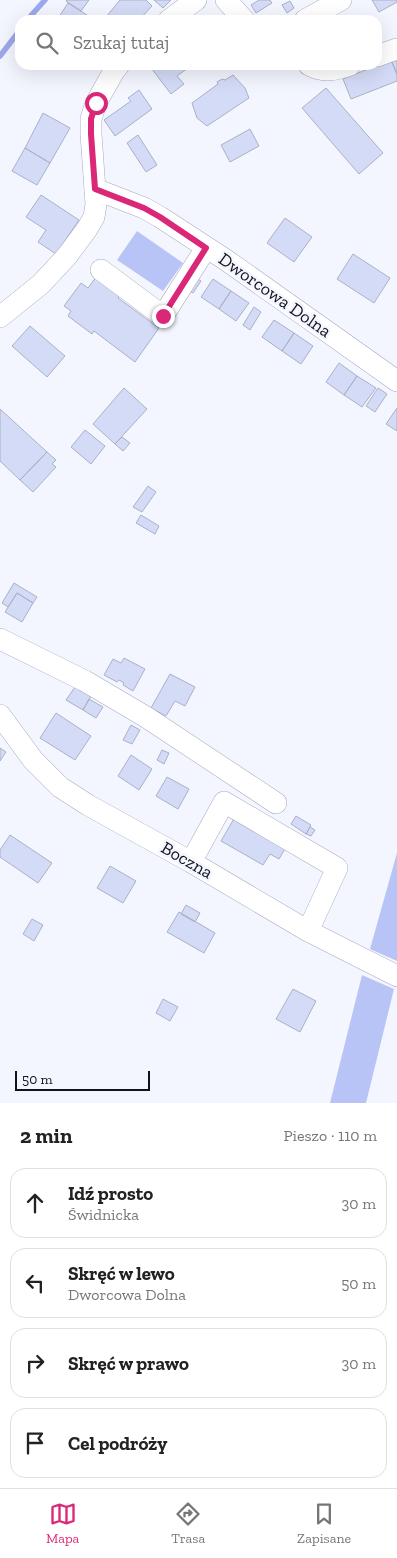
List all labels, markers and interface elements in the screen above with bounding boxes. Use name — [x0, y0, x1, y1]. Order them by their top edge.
search box — [15, 15, 382, 70]
icon: search — [33, 29, 61, 57]
text: Szukaj tutaj — [73, 31, 169, 54]
route start — [85, 92, 108, 115]
street label: Dworcowa Dolna — [214, 248, 336, 342]
route end — [152, 305, 175, 328]
street label: Boczna — [157, 837, 217, 884]
scale bar — [15, 1068, 150, 1091]
text: 50 m — [22, 1071, 53, 1088]
text: 2 min — [20, 1123, 72, 1148]
text: Pieszo · 110 m — [283, 1126, 377, 1145]
text: Idź prosto — [68, 1182, 153, 1205]
icon: ahead — [21, 1189, 49, 1217]
text: 30 m — [342, 1194, 376, 1213]
text: Świdnicka — [68, 1205, 139, 1224]
text: Skręć w lewo — [68, 1262, 175, 1285]
icon: left — [21, 1269, 49, 1297]
text: 50 m — [341, 1274, 376, 1293]
text: Dworcowa Dolna — [68, 1285, 186, 1304]
icon: right — [21, 1349, 49, 1377]
text: Skręć w prawo — [68, 1352, 189, 1375]
text: 30 m — [342, 1354, 376, 1373]
icon: arrive — [21, 1429, 49, 1457]
text: Cel podróży — [68, 1432, 167, 1455]
tab: Mapa — [46, 1500, 79, 1547]
tab: Trasa — [171, 1500, 205, 1547]
tab: Zapisane — [297, 1500, 351, 1547]

